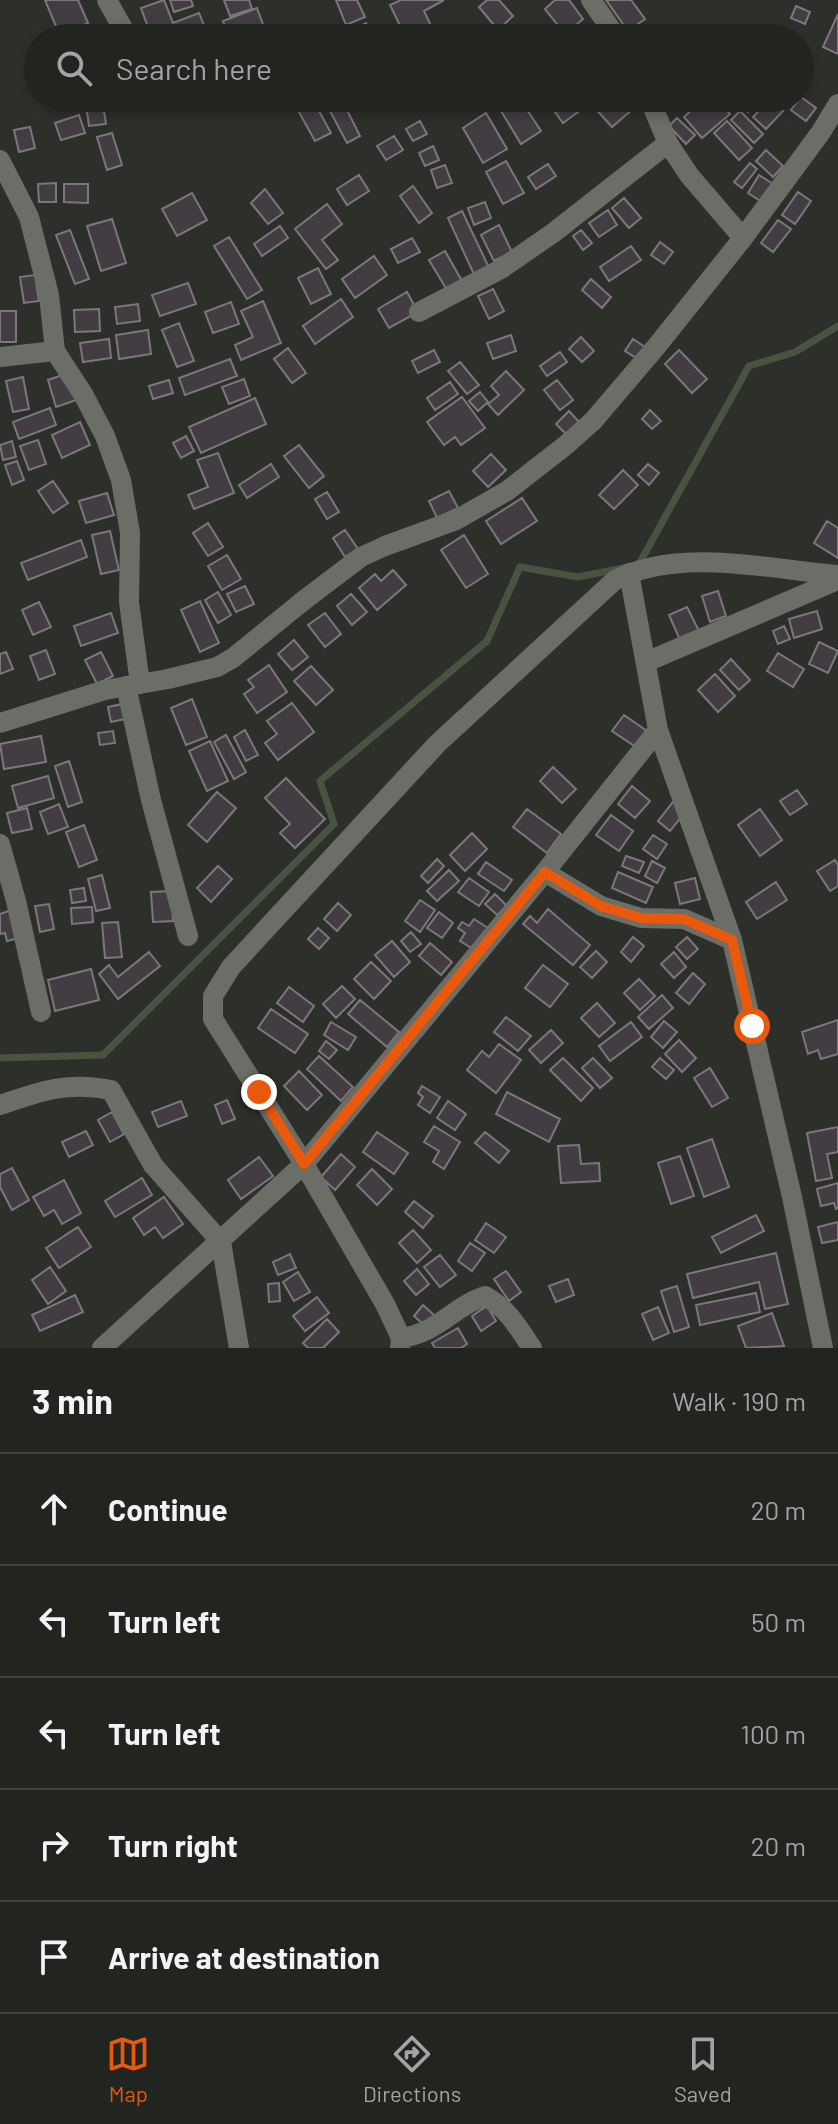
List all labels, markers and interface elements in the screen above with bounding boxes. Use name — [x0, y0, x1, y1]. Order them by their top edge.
search box — [24, 24, 814, 112]
icon: search — [52, 46, 96, 90]
text: Search here — [116, 50, 272, 86]
route start — [734, 1008, 770, 1044]
route end — [241, 1074, 277, 1110]
text: 3 min — [32, 1380, 113, 1421]
text: Walk · 190 m — [672, 1385, 806, 1416]
icon: ahead — [32, 1487, 76, 1531]
text: Continue — [108, 1491, 228, 1527]
text: 20 m — [751, 1494, 806, 1525]
icon: left — [32, 1599, 76, 1643]
text: Turn left — [108, 1603, 221, 1639]
text: 50 m — [751, 1606, 806, 1637]
icon: left — [32, 1711, 76, 1755]
text: Turn left — [108, 1715, 221, 1751]
text: 100 m — [741, 1718, 806, 1749]
icon: right — [32, 1823, 76, 1867]
text: Turn right — [108, 1827, 238, 1863]
text: 20 m — [751, 1830, 806, 1861]
icon: arrive — [32, 1935, 76, 1979]
text: Arrive at destination — [108, 1939, 380, 1975]
tab: Map — [106, 2032, 150, 2106]
tab: Directions — [363, 2032, 461, 2106]
tab: Saved — [674, 2032, 732, 2106]

